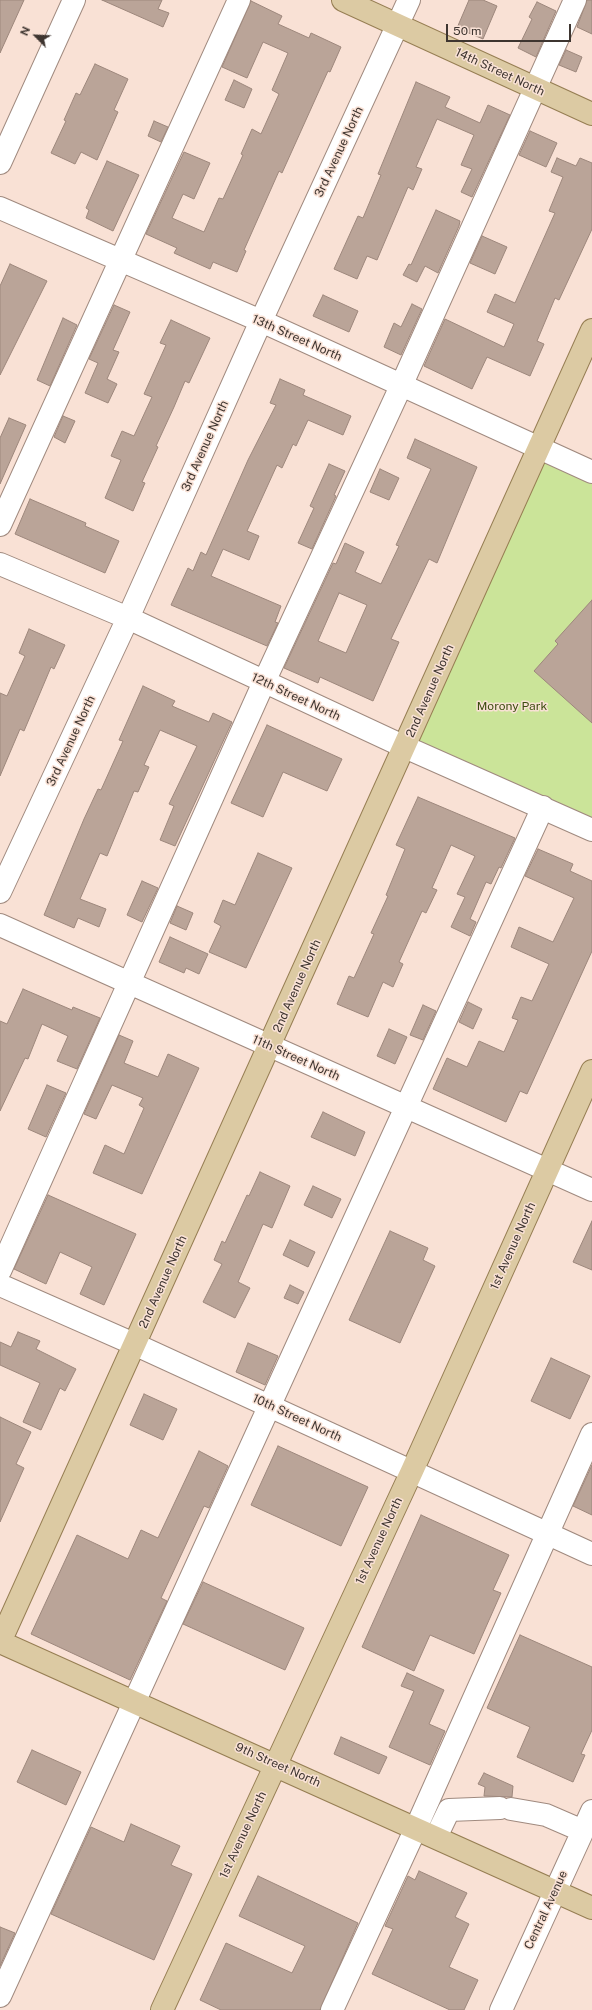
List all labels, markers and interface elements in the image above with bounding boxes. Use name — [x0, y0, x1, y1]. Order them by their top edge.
north arrow — [16, 16, 56, 56]
scale bar — [448, 16, 573, 42]
text: 50 m — [453, 24, 481, 38]
text: N — [18, 25, 32, 37]
street label: 14th Street North — [453, 45, 547, 99]
street label: 3rd Avenue North — [312, 104, 366, 200]
street label: 13th Street North — [250, 312, 344, 364]
street label: 3rd Avenue North — [178, 398, 232, 494]
street label: 2nd Avenue North — [403, 642, 457, 740]
street label: 12th Street North — [249, 670, 343, 724]
street label: 3rd Avenue North — [44, 693, 98, 789]
park label: Morony Park — [477, 699, 547, 713]
street label: 2nd Avenue North — [270, 937, 324, 1035]
street label: 11th Street North — [250, 1032, 342, 1084]
street label: 1st Avenue North — [487, 1200, 539, 1292]
street label: 2nd Avenue North — [136, 1233, 190, 1331]
street label: 10th Street North — [250, 1391, 344, 1445]
street label: 1st Avenue North — [353, 1495, 405, 1587]
street label: 9th Street North — [233, 1740, 323, 1790]
street label: 1st Avenue North — [217, 1789, 269, 1881]
street label: Central Avenue — [521, 1868, 571, 1952]

